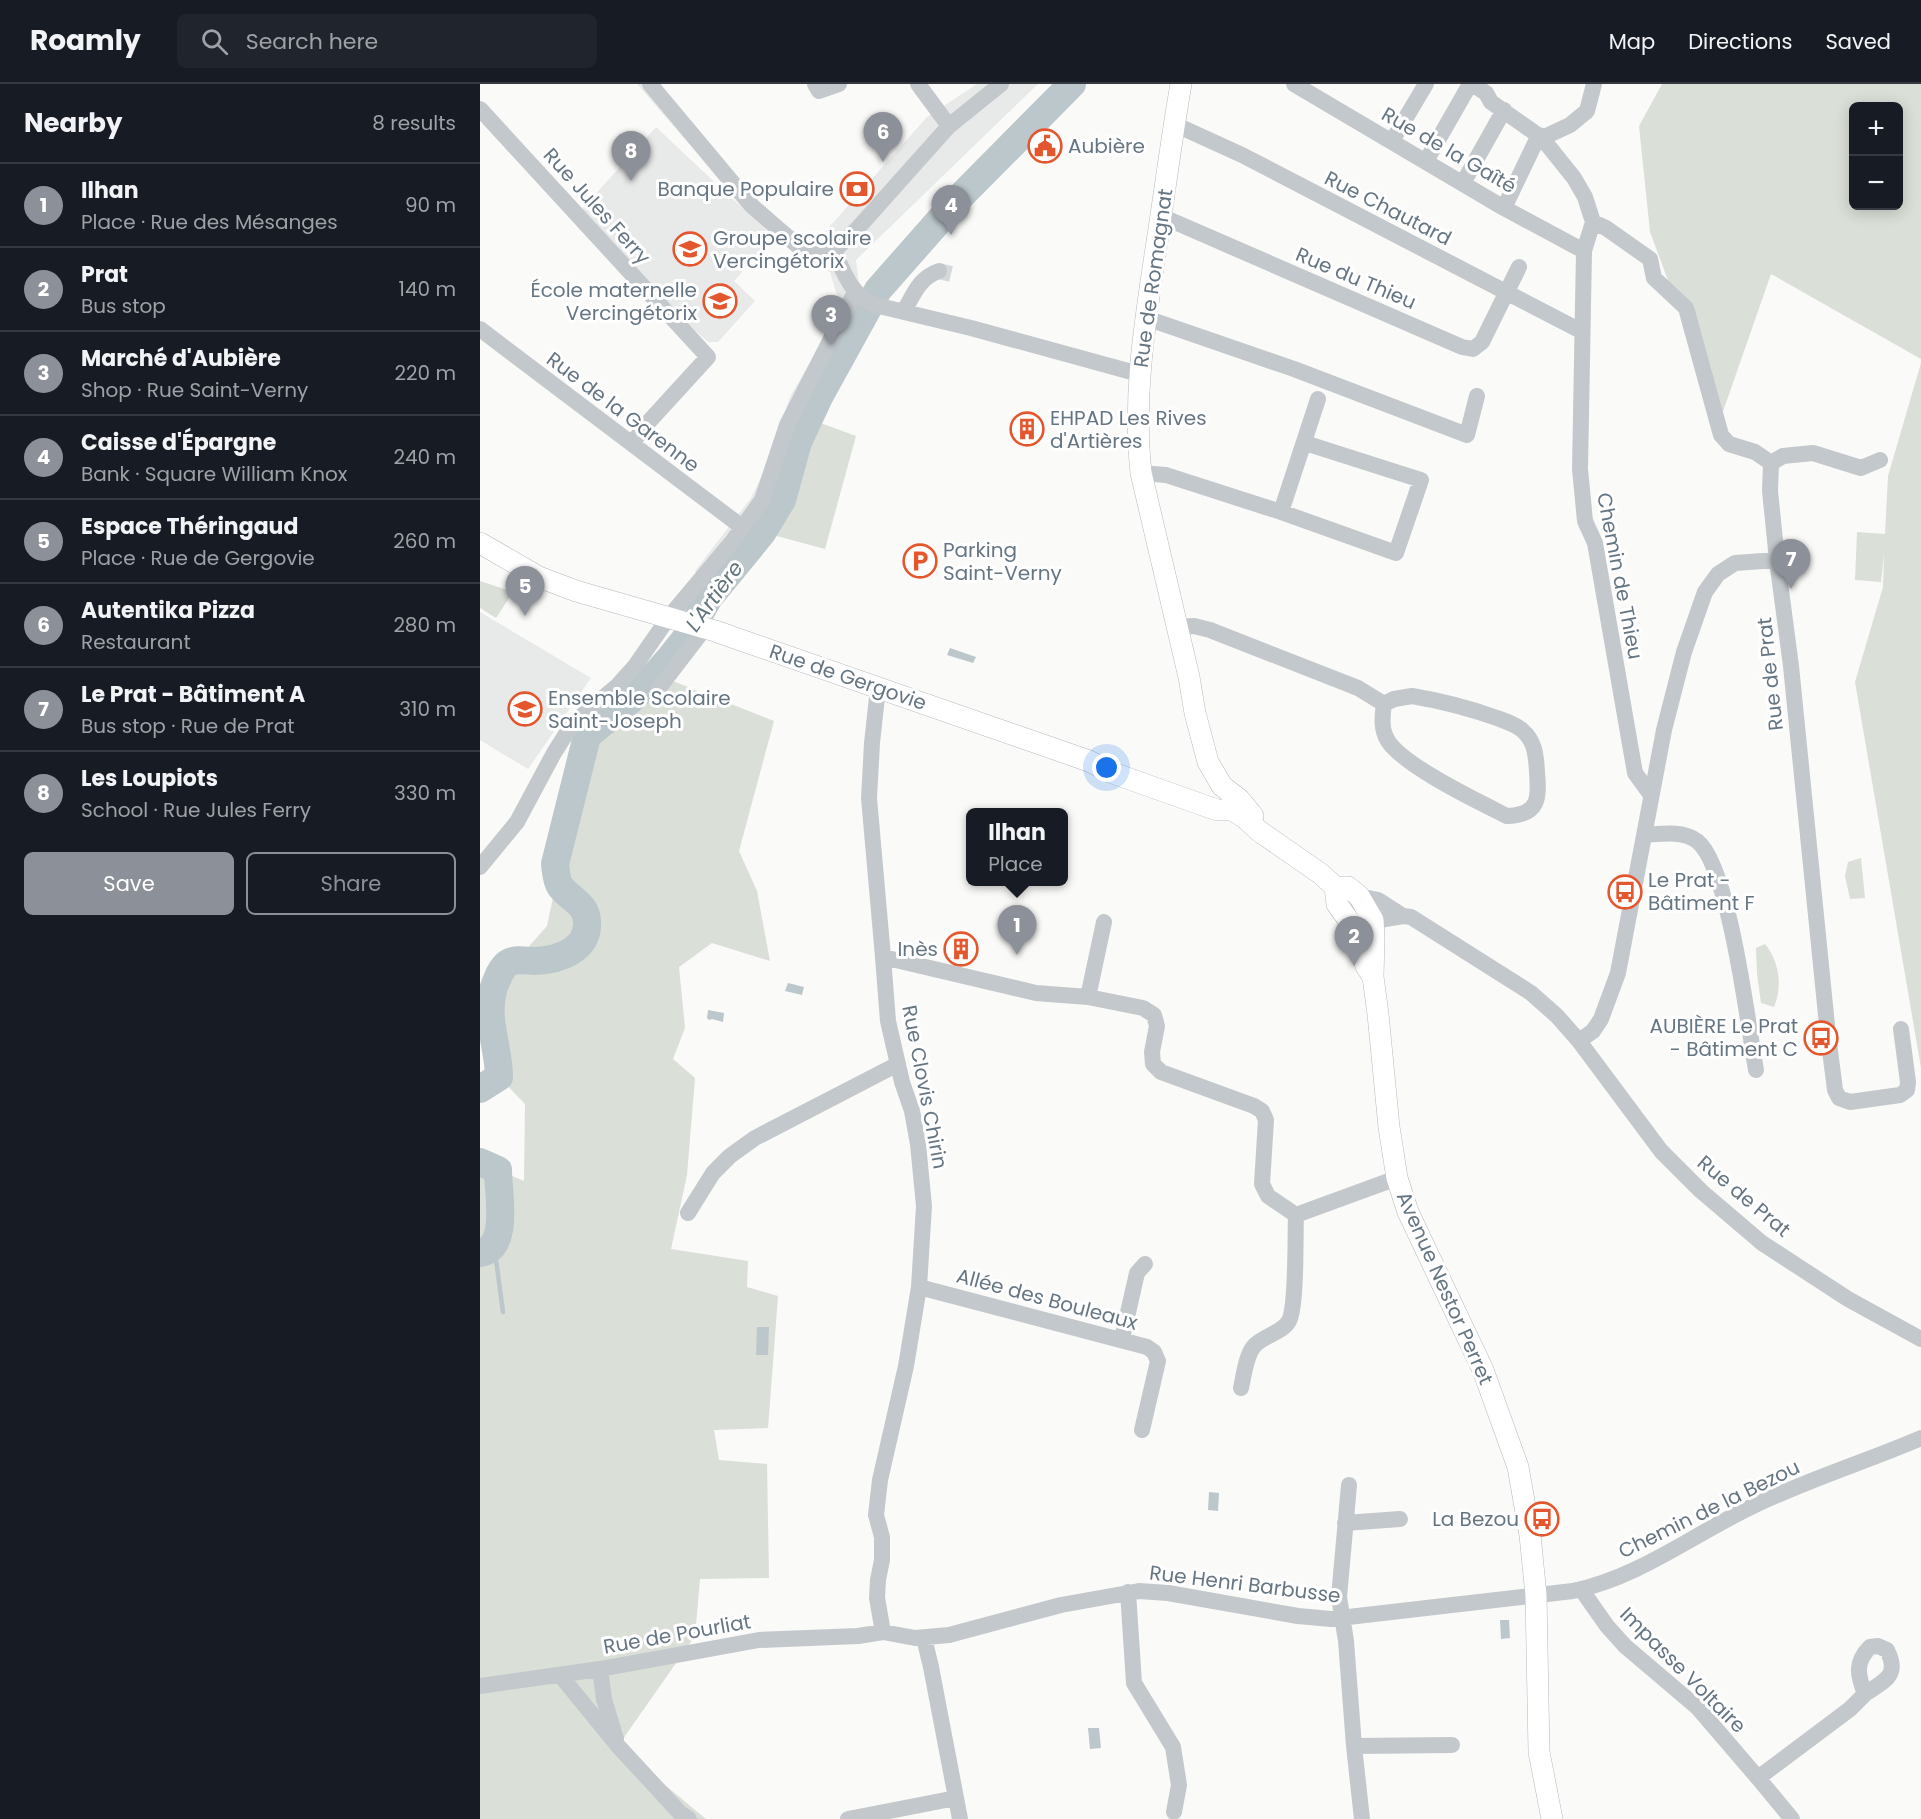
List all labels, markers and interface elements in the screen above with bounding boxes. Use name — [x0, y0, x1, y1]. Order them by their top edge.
search box — [177, 14, 597, 68]
text: Roamly — [30, 21, 141, 60]
icon: search — [198, 25, 231, 58]
text: Search here — [246, 26, 378, 57]
text: Map — [1609, 27, 1655, 56]
text: Directions — [1688, 27, 1792, 56]
text: Saved — [1825, 27, 1891, 56]
street label: Rue de la Gaîté — [1376, 100, 1522, 200]
map controls — [1849, 102, 1903, 210]
button: + — [1849, 102, 1903, 156]
text: Nearby — [24, 105, 122, 141]
text: 8 results — [372, 109, 456, 137]
pin: 6 — [864, 112, 902, 162]
public building icon: Aubière — [1027, 128, 1063, 164]
pin: 8 — [612, 132, 650, 181]
place label: Aubière — [1068, 132, 1145, 160]
street label: Rue Jules Ferry — [537, 142, 657, 270]
button: − — [1849, 156, 1903, 210]
street label: Rue Chautard — [1320, 164, 1456, 252]
bank icon: Banque Populaire — [839, 171, 875, 207]
text: Ilhan — [81, 175, 139, 206]
place label: Banque Populaire — [657, 175, 834, 203]
pin: 4 — [932, 186, 970, 235]
street label: Rue de Romagnat — [1127, 187, 1179, 369]
text: 1 — [40, 191, 47, 219]
text: 90 m — [405, 191, 456, 219]
text: Place · Rue des Mésanges — [81, 208, 338, 236]
place label: Groupe scolaire Vercingétorix — [713, 224, 871, 275]
school or university icon: Groupe scolaire Vercingétorix — [672, 231, 708, 267]
street label: Rue du Thieu — [1292, 240, 1420, 316]
text: Prat — [81, 259, 128, 290]
text: 2 — [38, 275, 49, 303]
text: 140 m — [399, 275, 456, 303]
place label: École maternelle Vercingétorix — [530, 276, 697, 327]
school or university icon: École maternelle Vercingétorix — [702, 283, 738, 319]
text: Bus stop — [81, 292, 166, 320]
pin: 3 — [812, 296, 850, 345]
text: Marché d'Aubière — [81, 343, 281, 374]
street label: Rue de la Garenne — [541, 345, 705, 479]
text: 3 — [37, 359, 50, 387]
text: 220 m — [395, 359, 456, 387]
text: Shop · Rue Saint-Verny — [81, 376, 308, 404]
place label: EHPAD Les Rives d'Artières — [1050, 404, 1207, 455]
building icon: EHPAD Les Rives d'Artières — [1009, 411, 1045, 447]
text: Caisse d'Épargne — [81, 427, 276, 458]
text: 4 — [37, 443, 50, 471]
text: 240 m — [393, 443, 456, 471]
text: Bank · Square William Knox — [81, 460, 347, 488]
street label: Chemin de Thieu — [1590, 490, 1650, 662]
text: Espace Théringaud — [81, 511, 298, 542]
text: 5 — [37, 527, 50, 555]
text: 260 m — [393, 527, 456, 555]
place label: Parking Saint-Verny — [943, 536, 1062, 587]
pin: 7 — [1772, 540, 1810, 589]
parking icon: Parking Saint-Verny — [902, 543, 938, 579]
text: Place · Rue de Gergovie — [81, 544, 315, 572]
water label: L'Artière — [678, 555, 750, 637]
pin: 5 — [506, 566, 544, 616]
text: Autentika Pizza — [81, 595, 255, 626]
text: 6 — [37, 611, 50, 639]
text: 280 m — [393, 611, 456, 639]
street label: Rue de Prat — [1750, 616, 1790, 732]
text: Restaurant — [81, 628, 191, 656]
street label: Rue de Gergovie — [766, 637, 930, 717]
text: Le Prat - Bâtiment A — [81, 679, 305, 710]
place label: Ensemble Scolaire Saint-Joseph — [548, 684, 731, 735]
school or university icon: Ensemble Scolaire Saint-Joseph — [507, 691, 543, 727]
text: 7 — [38, 695, 49, 723]
text: 310 m — [399, 695, 456, 723]
text: Bus stop · Rue de Prat — [81, 712, 295, 740]
your location — [1092, 753, 1121, 782]
text: Les Loupiots — [81, 763, 218, 794]
text: 8 — [37, 779, 50, 807]
text: 330 m — [394, 779, 456, 807]
text: School · Rue Jules Ferry — [81, 796, 311, 824]
popup — [966, 808, 1068, 886]
text: Ilhan — [988, 817, 1046, 848]
text: Place — [988, 850, 1043, 878]
button: Save — [24, 852, 234, 915]
button: Share — [246, 852, 456, 915]
place label: Le Prat - Bâtiment F — [1648, 866, 1754, 917]
bus stop icon: Le Prat - Bâtiment F — [1607, 874, 1643, 910]
pin: 1 — [998, 906, 1036, 955]
pin: 2 — [1334, 916, 1374, 966]
building icon: Inès — [943, 931, 979, 967]
place label: Inès — [897, 935, 938, 963]
street label: Rue Clovis Chirin — [895, 1003, 955, 1171]
place label: AUBIÈRE Le Prat - Bâtiment C — [1650, 1012, 1798, 1063]
bus stop icon: AUBIÈRE Le Prat - Bâtiment C — [1803, 1020, 1839, 1056]
street label: Rue de Prat — [1691, 1149, 1797, 1243]
street label: Avenue Nestor Perret — [1390, 1187, 1500, 1389]
street label: Allée des Bouleaux — [953, 1261, 1141, 1337]
street label: Chemin de la Bezou — [1614, 1453, 1804, 1565]
bus stop icon: La Bezou — [1524, 1501, 1560, 1537]
place label: La Bezou — [1432, 1505, 1519, 1533]
street label: Rue Henri Barbusse — [1148, 1558, 1342, 1610]
street label: Impasse Voltaire — [1614, 1601, 1752, 1739]
street label: Rue de Pourliat — [601, 1607, 753, 1661]

